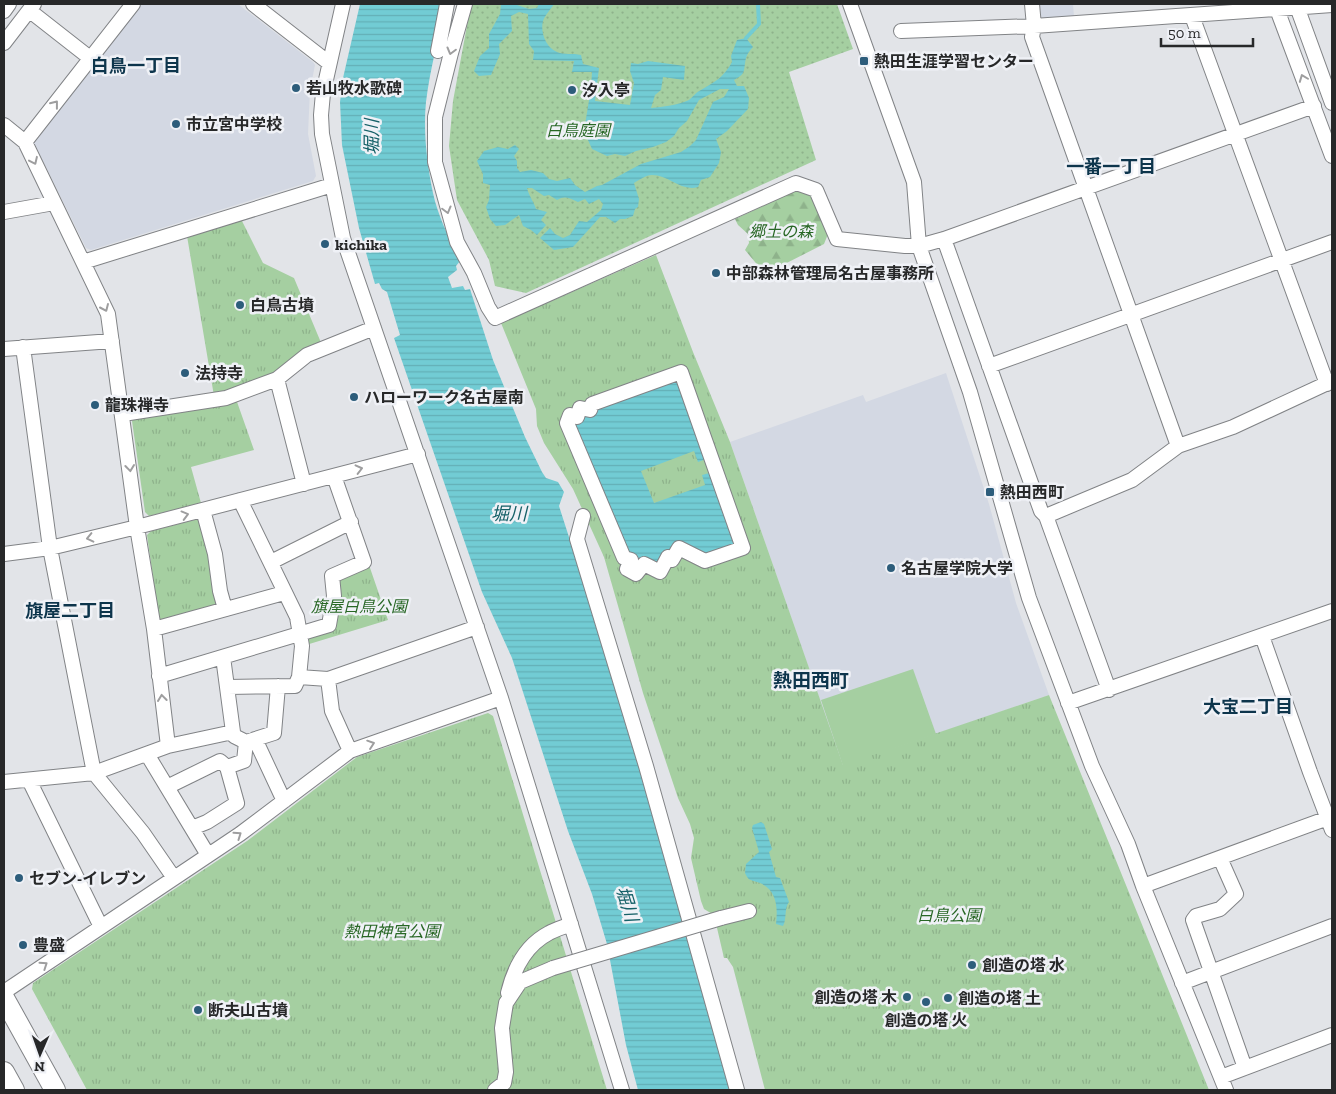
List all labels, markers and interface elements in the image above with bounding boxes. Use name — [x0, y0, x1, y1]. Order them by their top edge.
scale bar — [1161, 15, 1254, 47]
text: 50 m — [1168, 24, 1201, 42]
one-way arrow — [447, 46, 457, 54]
place label: 熱田生涯学習センター — [874, 52, 1034, 71]
district label: 白鳥一丁目 — [91, 55, 181, 77]
marker: 熱田生涯学習センター — [858, 55, 870, 67]
one-way arrow — [1299, 74, 1309, 82]
place label: 若山牧水歌碑 — [306, 79, 402, 98]
place label: 汐入亭 — [582, 81, 630, 100]
marker: 若山牧水歌碑 — [290, 82, 302, 94]
marker: 汐入亭 — [566, 84, 578, 96]
one-way arrow — [50, 101, 58, 110]
place label: 市立宮中学校 — [186, 115, 282, 134]
water label: 堀川 — [361, 117, 383, 155]
marker: 市立宮中学校 — [170, 118, 182, 130]
park label: 白鳥庭園 — [546, 121, 612, 140]
one-way arrow — [28, 156, 39, 165]
district label: 一番一丁目 — [1066, 156, 1156, 178]
one-way arrow — [441, 205, 452, 214]
park label: 郷土の森 — [749, 222, 815, 241]
place label: kichika — [335, 235, 387, 254]
marker: kichika — [319, 238, 331, 250]
place label: 中部森林管理局名古屋事務所 — [726, 264, 934, 283]
marker: 中部森林管理局名古屋事務所 — [710, 267, 722, 279]
place label: 白鳥古墳 — [250, 296, 314, 315]
marker: 白鳥古墳 — [234, 299, 246, 311]
one-way arrow — [99, 303, 109, 312]
place label: 法持寺 — [195, 364, 243, 383]
marker: 法持寺 — [179, 367, 191, 379]
place label: ハローワーク名古屋南 — [364, 388, 524, 407]
marker: ハローワーク名古屋南 — [348, 391, 360, 403]
place label: 龍珠禅寺 — [105, 396, 169, 415]
marker: 龍珠禅寺 — [89, 399, 101, 411]
one-way arrow — [124, 464, 135, 472]
one-way arrow — [354, 465, 362, 475]
place label: 熱田西町 — [1000, 483, 1064, 502]
marker: 熱田西町 — [984, 486, 996, 498]
water label: 堀川 — [491, 503, 529, 525]
one-way arrow — [180, 510, 189, 521]
one-way arrow — [85, 532, 94, 543]
place label: 名古屋学院大学 — [901, 559, 1013, 578]
marker: 名古屋学院大学 — [885, 562, 897, 574]
park label: 旗屋白鳥公園 — [311, 597, 409, 616]
district label: 旗屋二丁目 — [25, 600, 115, 622]
district label: 熱田西町 — [773, 669, 849, 692]
one-way arrow — [157, 694, 168, 702]
district label: 大宝二丁目 — [1203, 696, 1293, 718]
one-way arrow — [366, 740, 374, 750]
one-way arrow — [232, 832, 241, 841]
place label: セブン-イレブン — [29, 869, 146, 888]
marker: セブン-イレブン — [13, 872, 25, 884]
water label: 堀川 — [611, 884, 643, 926]
park label: 白鳥公園 — [917, 906, 983, 925]
park label: 熱田神宮公園 — [344, 922, 442, 941]
place label: 豊盛 — [33, 936, 65, 955]
marker: 豊盛 — [17, 939, 29, 951]
place label: 創造の塔 水 — [982, 956, 1065, 975]
marker: 創造の塔 水 — [966, 959, 978, 971]
one-way arrow — [39, 961, 48, 971]
place label: 創造の塔 木 — [814, 988, 897, 1007]
place label: 創造の塔 土 — [958, 989, 1041, 1008]
marker: 創造の塔 木 — [901, 991, 913, 1003]
marker: 創造の塔 土 — [942, 992, 954, 1004]
marker: 創造の塔 火 — [920, 996, 932, 1008]
place label: 断夫山古墳 — [208, 1001, 288, 1020]
marker: 断夫山古墳 — [192, 1004, 204, 1016]
place label: 創造の塔 火 — [885, 1011, 968, 1030]
north arrow — [15, 1029, 65, 1079]
text: N — [34, 1058, 45, 1075]

